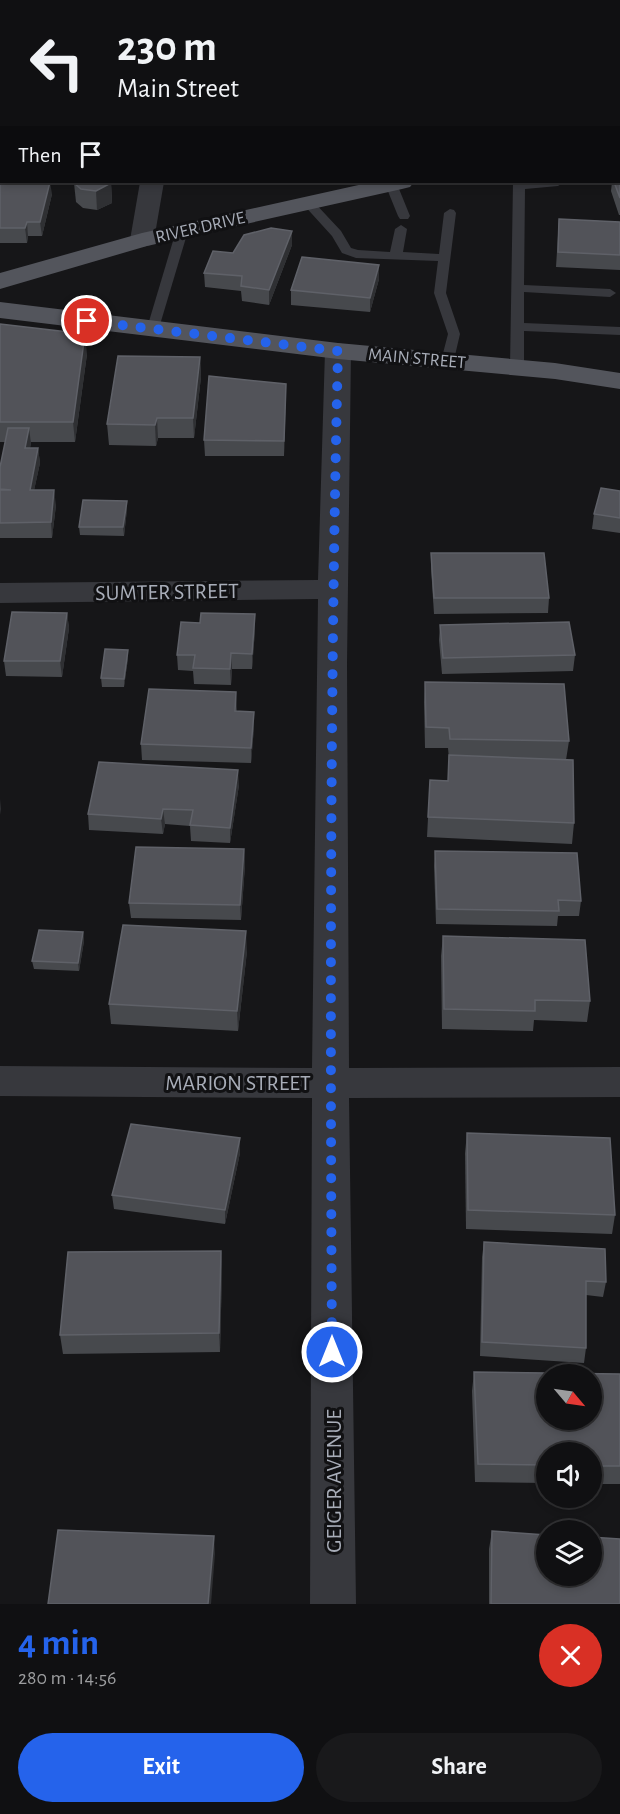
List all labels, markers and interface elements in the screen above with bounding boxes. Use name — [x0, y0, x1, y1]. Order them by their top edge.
icon: left — [18, 24, 96, 102]
text: 230 m — [117, 26, 217, 68]
text: Main Street — [117, 75, 239, 102]
icon: arrive — [74, 138, 107, 171]
text: Then — [18, 144, 62, 166]
street label: RIVER DRIVE — [154, 209, 247, 247]
pin — [61, 295, 112, 346]
icon: arrive — [70, 304, 103, 337]
street label: MAIN STREET — [367, 346, 467, 372]
street label: SUMTER STREET — [95, 580, 239, 604]
street label: MARION STREET — [165, 1072, 311, 1094]
position arrow — [300, 1320, 364, 1384]
north arrow — [536, 1364, 602, 1430]
map controls — [536, 1364, 602, 1586]
street label: GEIGER AVENUE — [323, 1409, 345, 1553]
button: sound — [536, 1442, 602, 1508]
button: layers — [536, 1520, 602, 1586]
button: close — [539, 1624, 602, 1687]
text: 4 min — [18, 1625, 99, 1661]
text: 280 m · 14:56 — [18, 1668, 116, 1688]
button: Exit — [18, 1733, 304, 1802]
button: Share — [316, 1733, 602, 1802]

